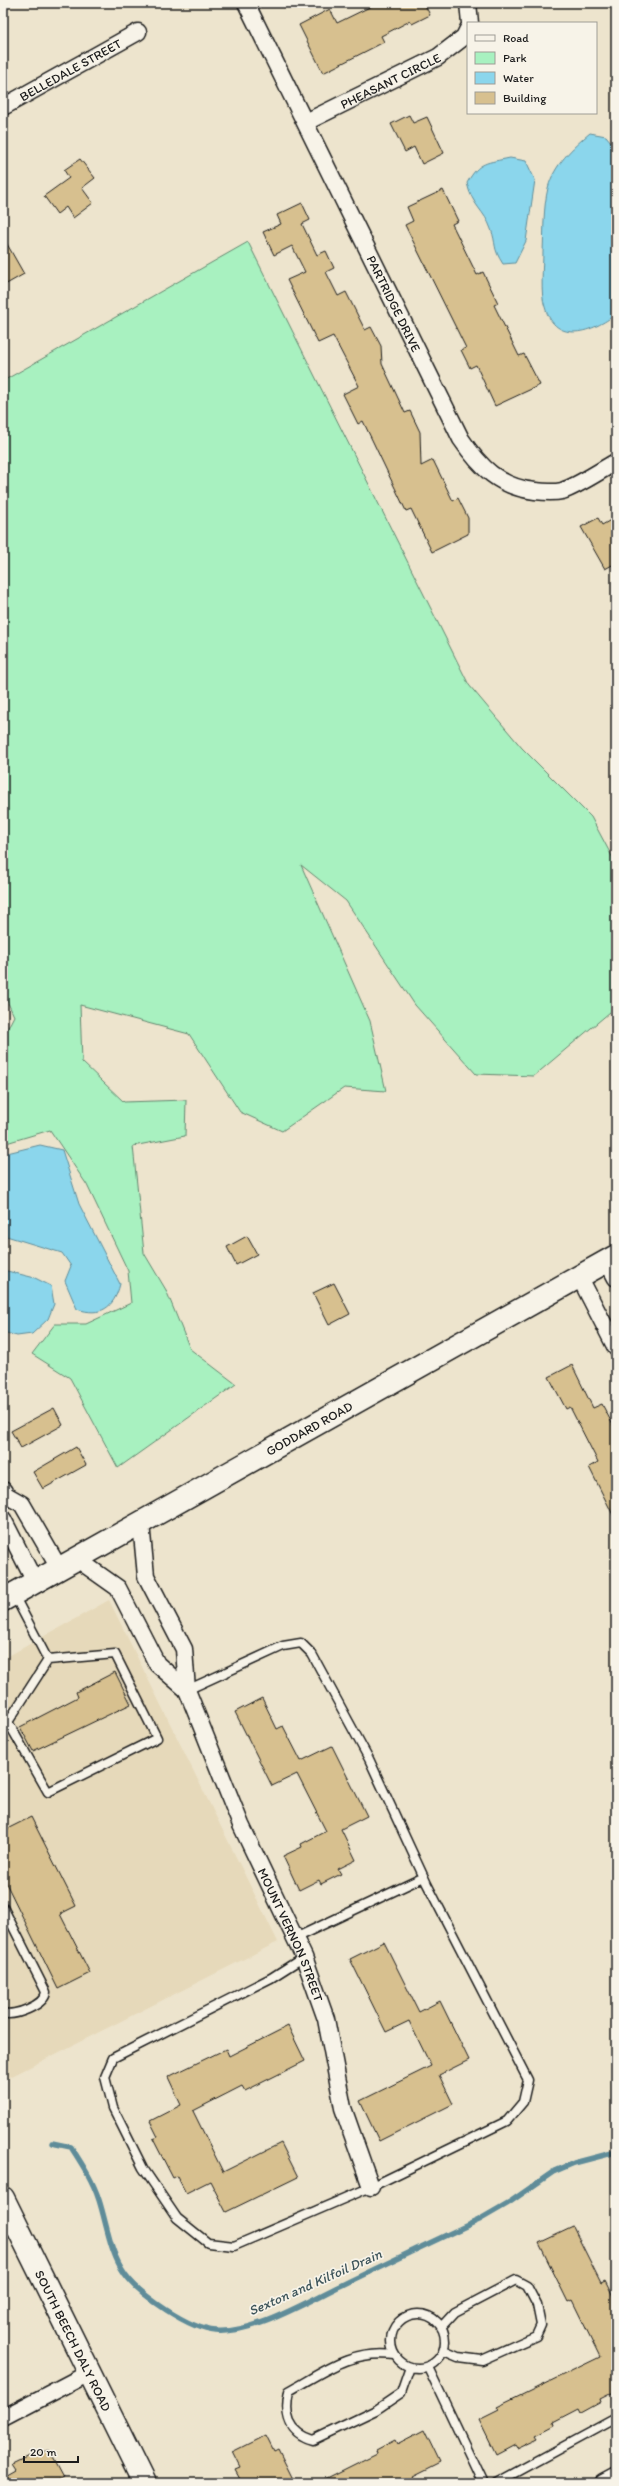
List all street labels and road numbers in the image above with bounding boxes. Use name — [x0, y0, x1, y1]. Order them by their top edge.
street label: BELLEDALE STREET — [17, 35, 125, 104]
street label: PHEASANT CIRCLE — [338, 50, 443, 112]
street label: PARTRIDGE DRIVE — [364, 253, 424, 354]
street label: GODDARD ROAD — [263, 1398, 356, 1459]
street label: MOUNT VERNON STREET — [255, 1866, 326, 2004]
street label: SOUTH BEECH DALY ROAD — [32, 2268, 114, 2414]

